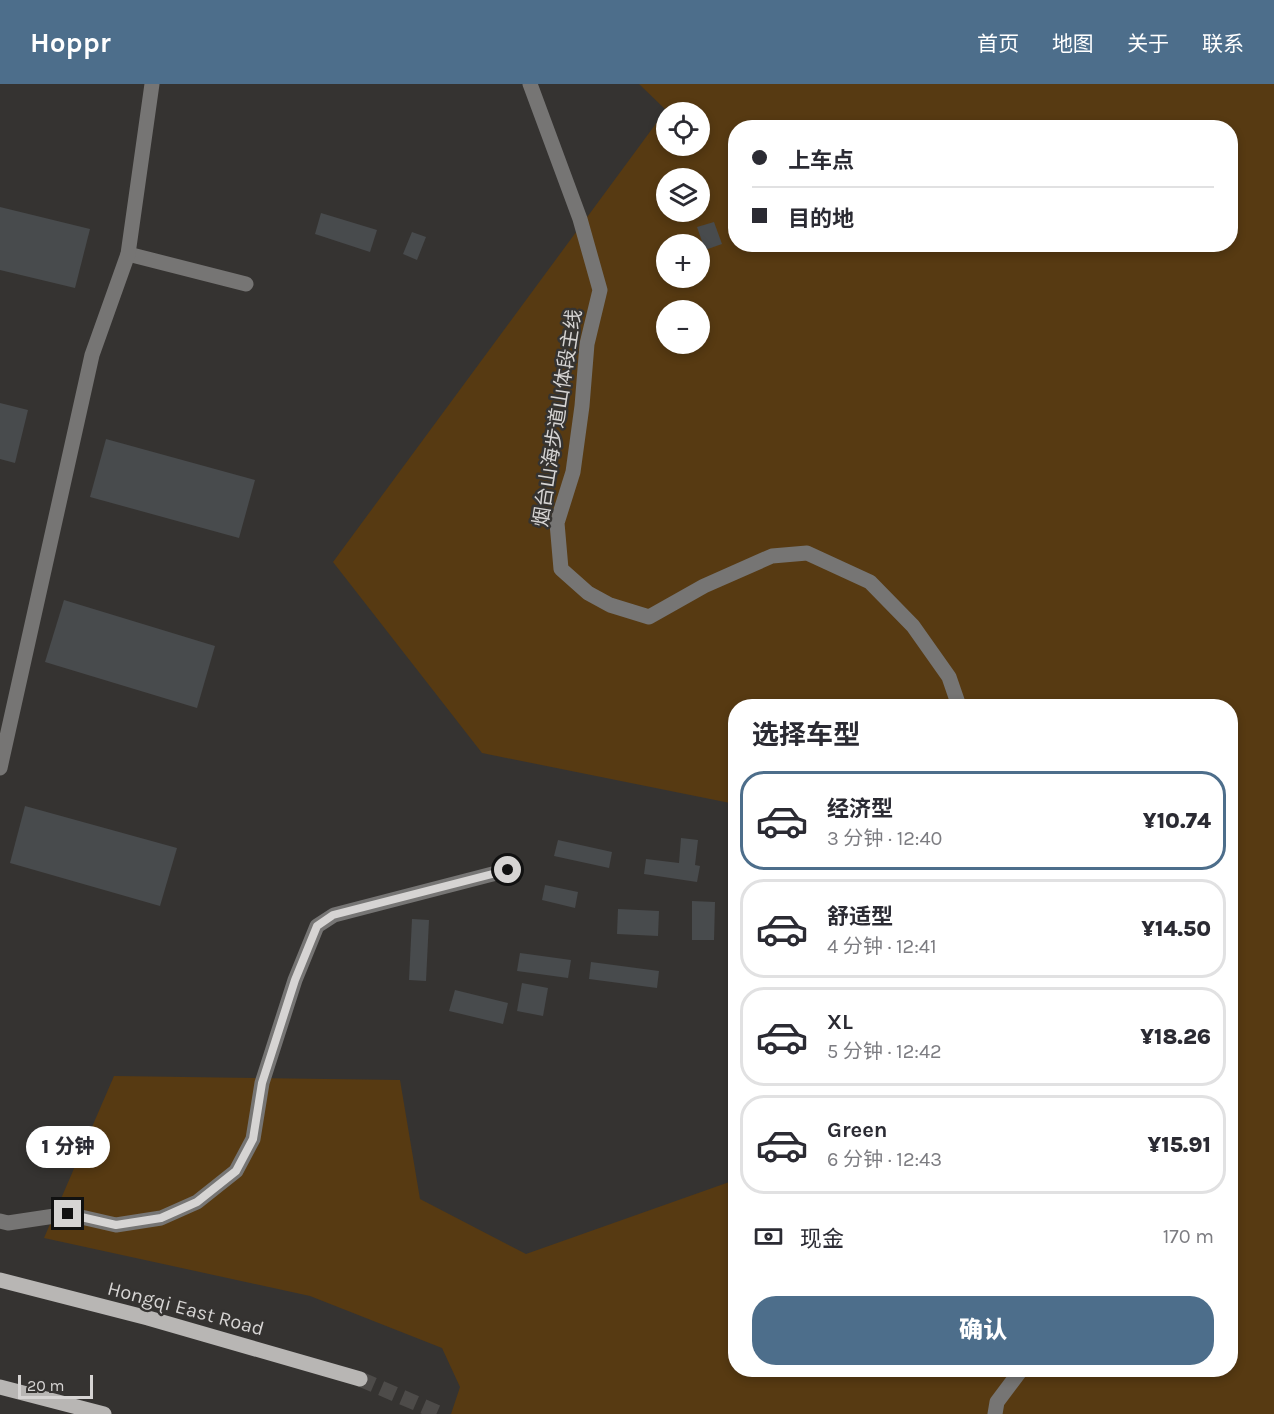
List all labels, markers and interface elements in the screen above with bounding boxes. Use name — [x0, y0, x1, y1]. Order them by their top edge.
text: Hoppr — [30, 26, 111, 59]
text: 首页 — [977, 32, 1019, 56]
text: 地图 — [1052, 32, 1094, 56]
text: 关于 — [1127, 32, 1169, 56]
text: 联系 — [1202, 32, 1244, 56]
map controls — [656, 102, 710, 354]
button: locate — [656, 102, 710, 156]
text: 上车点 — [788, 148, 854, 174]
button: layers — [656, 168, 710, 222]
text: 目的地 — [788, 206, 854, 232]
button: + — [656, 234, 710, 288]
button: − — [656, 300, 710, 354]
street label: 烟台山海步道山体段主线 — [529, 308, 586, 529]
text: 选择车型 — [752, 719, 860, 751]
icon: car — [755, 794, 809, 848]
text: 经济型 — [827, 796, 893, 822]
text: ¥10.74 — [1143, 808, 1211, 834]
text: 3 分钟 · 12:40 — [827, 827, 942, 850]
route start — [494, 856, 521, 883]
icon: car — [755, 902, 809, 956]
text: 舒适型 — [827, 904, 893, 930]
text: ¥14.50 — [1141, 916, 1211, 942]
text: 4 分钟 · 12:41 — [827, 935, 937, 958]
text: XL — [827, 1009, 853, 1035]
icon: car — [755, 1010, 809, 1064]
text: ¥18.26 — [1140, 1024, 1211, 1050]
text: 5 分钟 · 12:42 — [827, 1040, 942, 1063]
text: Green — [827, 1117, 888, 1143]
icon: car — [755, 1118, 809, 1172]
callout: 1 分钟 — [26, 1127, 110, 1169]
text: ¥15.91 — [1147, 1132, 1211, 1158]
text: 1 分钟 — [41, 1135, 95, 1158]
text: 6 分钟 · 12:43 — [827, 1148, 942, 1171]
route end — [54, 1200, 81, 1227]
icon: cash — [752, 1220, 785, 1253]
text: 170 m — [1163, 1225, 1214, 1248]
text: 现金 — [800, 1226, 844, 1252]
street label: Hongqi East Road — [105, 1277, 267, 1340]
button: 确认 — [752, 1296, 1214, 1365]
scale bar — [18, 1372, 93, 1400]
text: 20 m — [27, 1376, 65, 1395]

